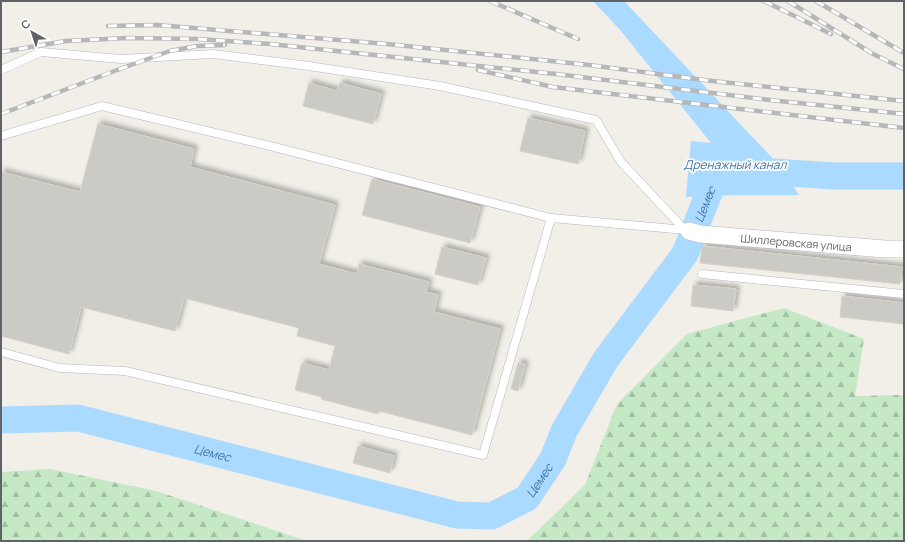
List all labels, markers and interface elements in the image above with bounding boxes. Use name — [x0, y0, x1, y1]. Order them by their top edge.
north arrow — [12, 12, 52, 52]
text: С — [18, 15, 33, 32]
water label: Дренажный канал — [684, 156, 787, 173]
water label: Цемес — [690, 181, 720, 225]
street label: Шиллеровская улица — [740, 230, 852, 254]
water label: Цемес — [192, 440, 234, 466]
water label: Цемес — [521, 459, 557, 500]

